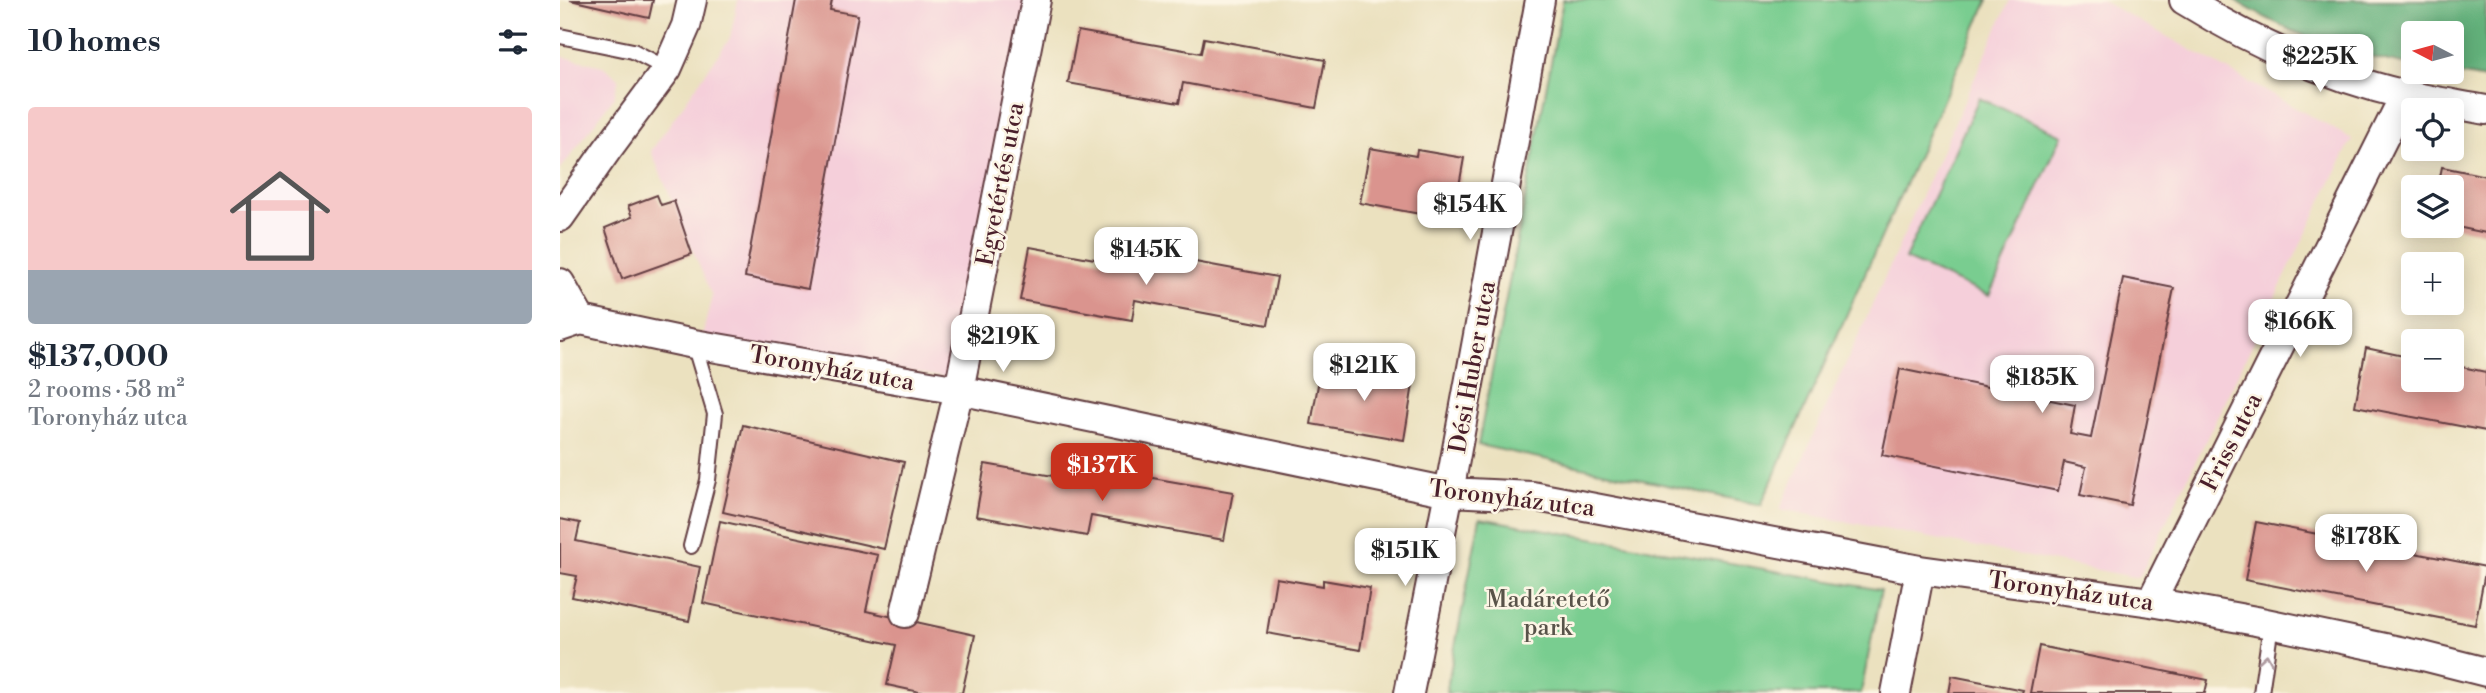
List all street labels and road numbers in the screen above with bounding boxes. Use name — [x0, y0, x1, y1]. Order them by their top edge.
street label: Egyetértés utca — [970, 99, 1032, 268]
street label: Dési Huber utca — [1443, 278, 1503, 456]
street label: Toronyház utca — [747, 340, 917, 398]
street label: Friss utca — [2194, 387, 2270, 497]
street label: Toronyház utca — [1427, 474, 1597, 524]
street label: Toronyház utca — [1986, 566, 2156, 619]

